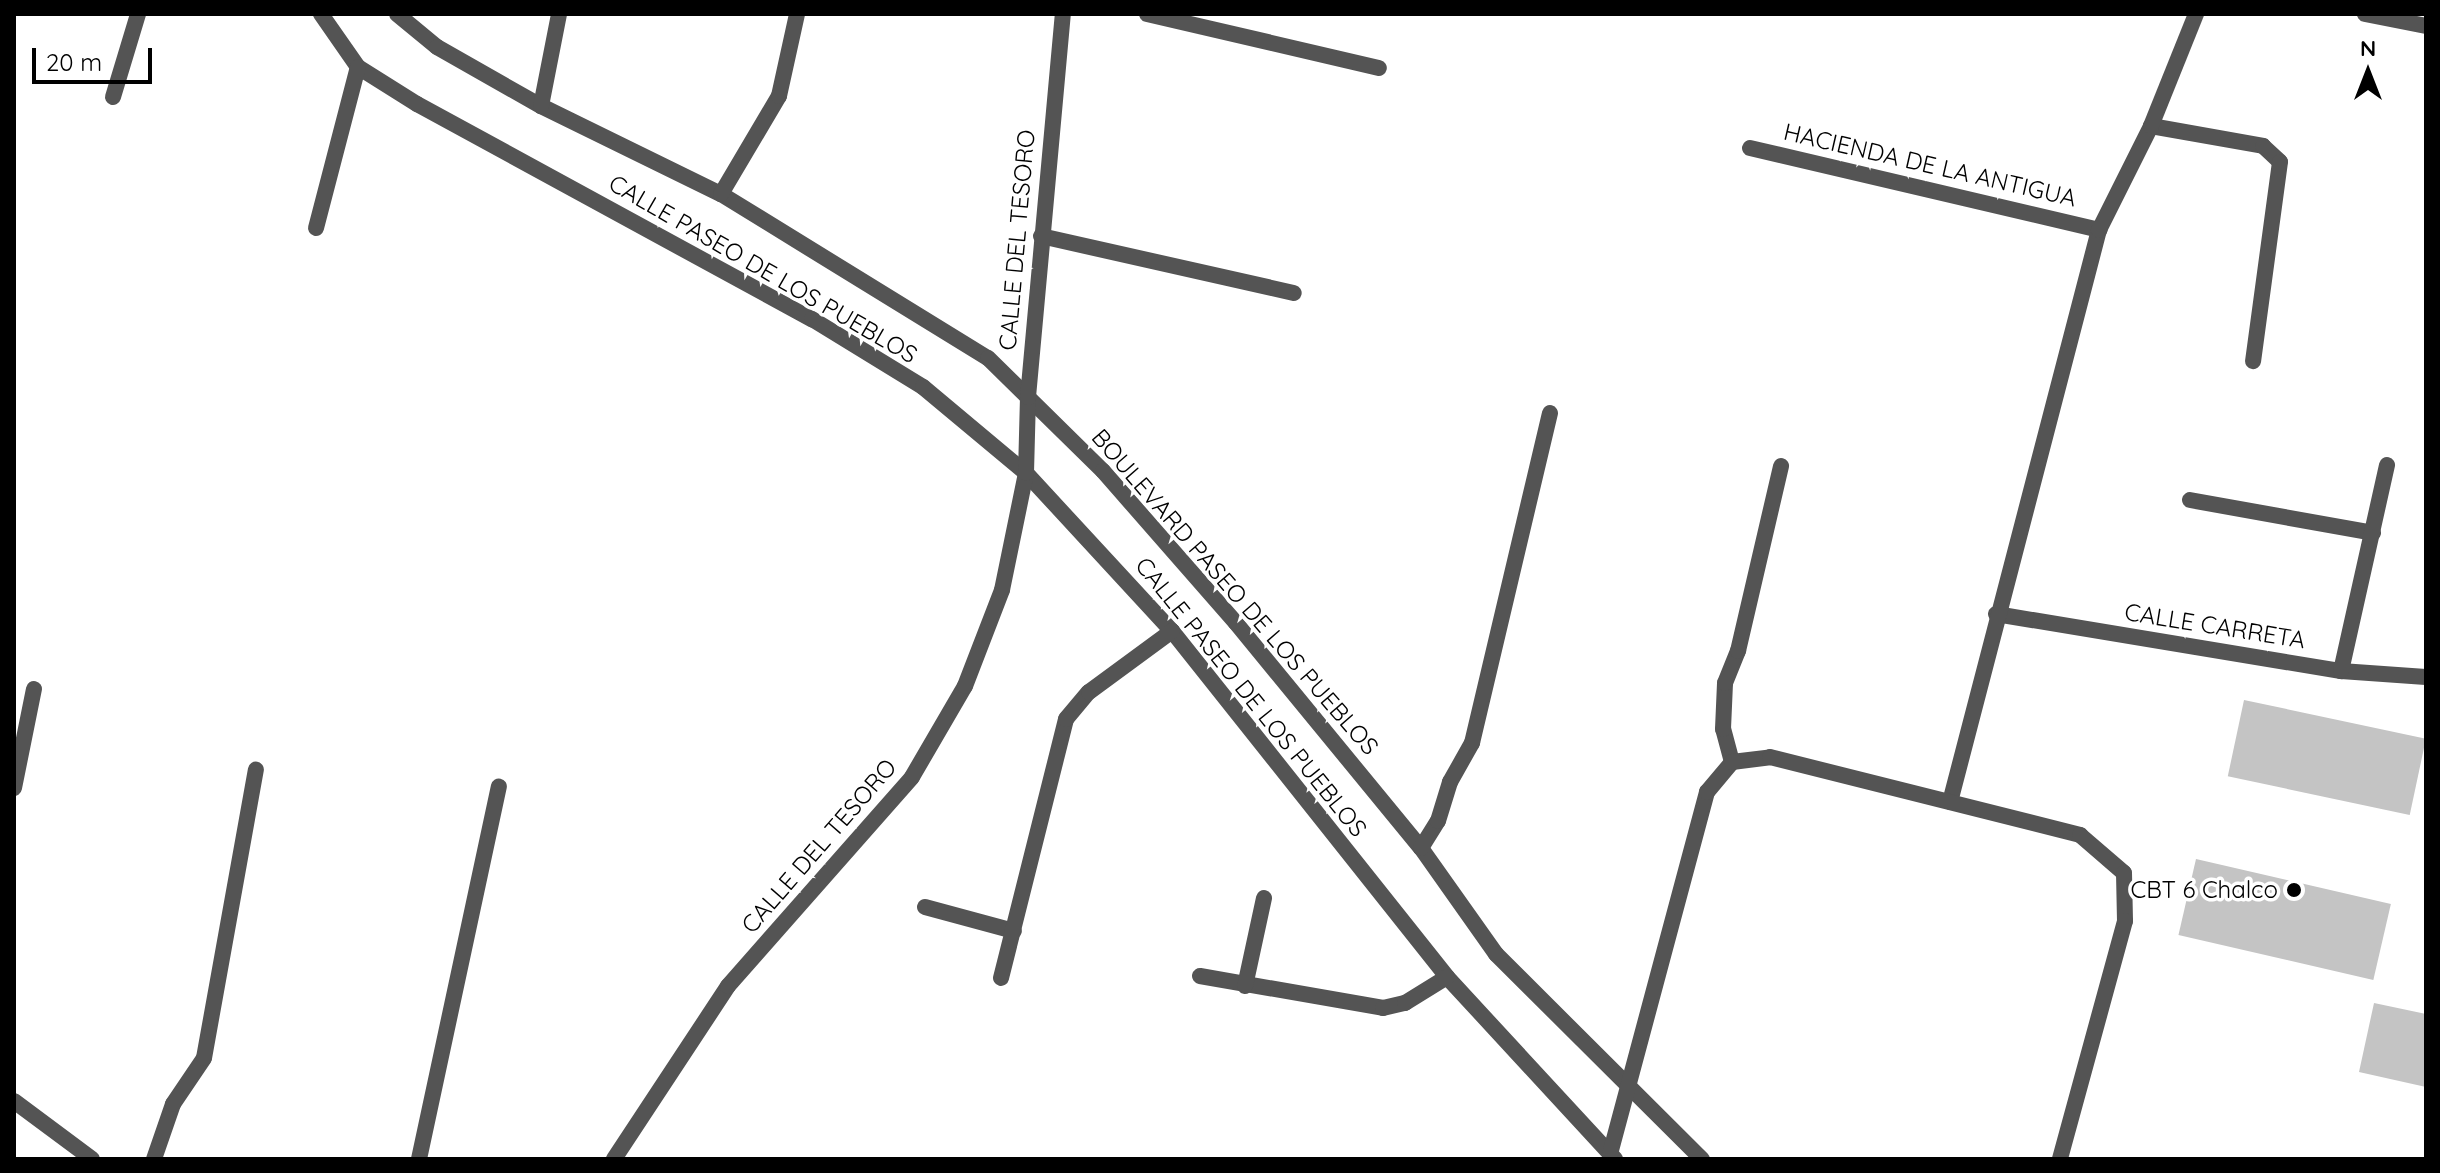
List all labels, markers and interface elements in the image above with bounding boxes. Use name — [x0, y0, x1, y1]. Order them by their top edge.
scale bar — [36, 32, 156, 82]
north arrow — [2328, 32, 2408, 112]
text: N — [2360, 34, 2376, 62]
text: 20 m — [46, 47, 102, 77]
street label: HACIENDA DE LA ANTIGUA — [1781, 117, 2079, 213]
street label: CALLE DEL TESORO — [993, 128, 1041, 352]
street label: CALLE PASEO DE LOS PUEBLOS — [604, 169, 922, 369]
street label: BOULEVARD PASEO DE LOS PUEBLOS — [1086, 423, 1384, 761]
street label: CALLE PASEO DE LOS PUEBLOS — [1129, 551, 1373, 843]
street label: CALLE CARRETA — [2123, 597, 2307, 655]
street label: CALLE DEL TESORO — [736, 753, 902, 939]
place label: CBT 6 Chalco — [2130, 876, 2278, 904]
marker: CBT 6 Chalco — [2285, 881, 2303, 899]

